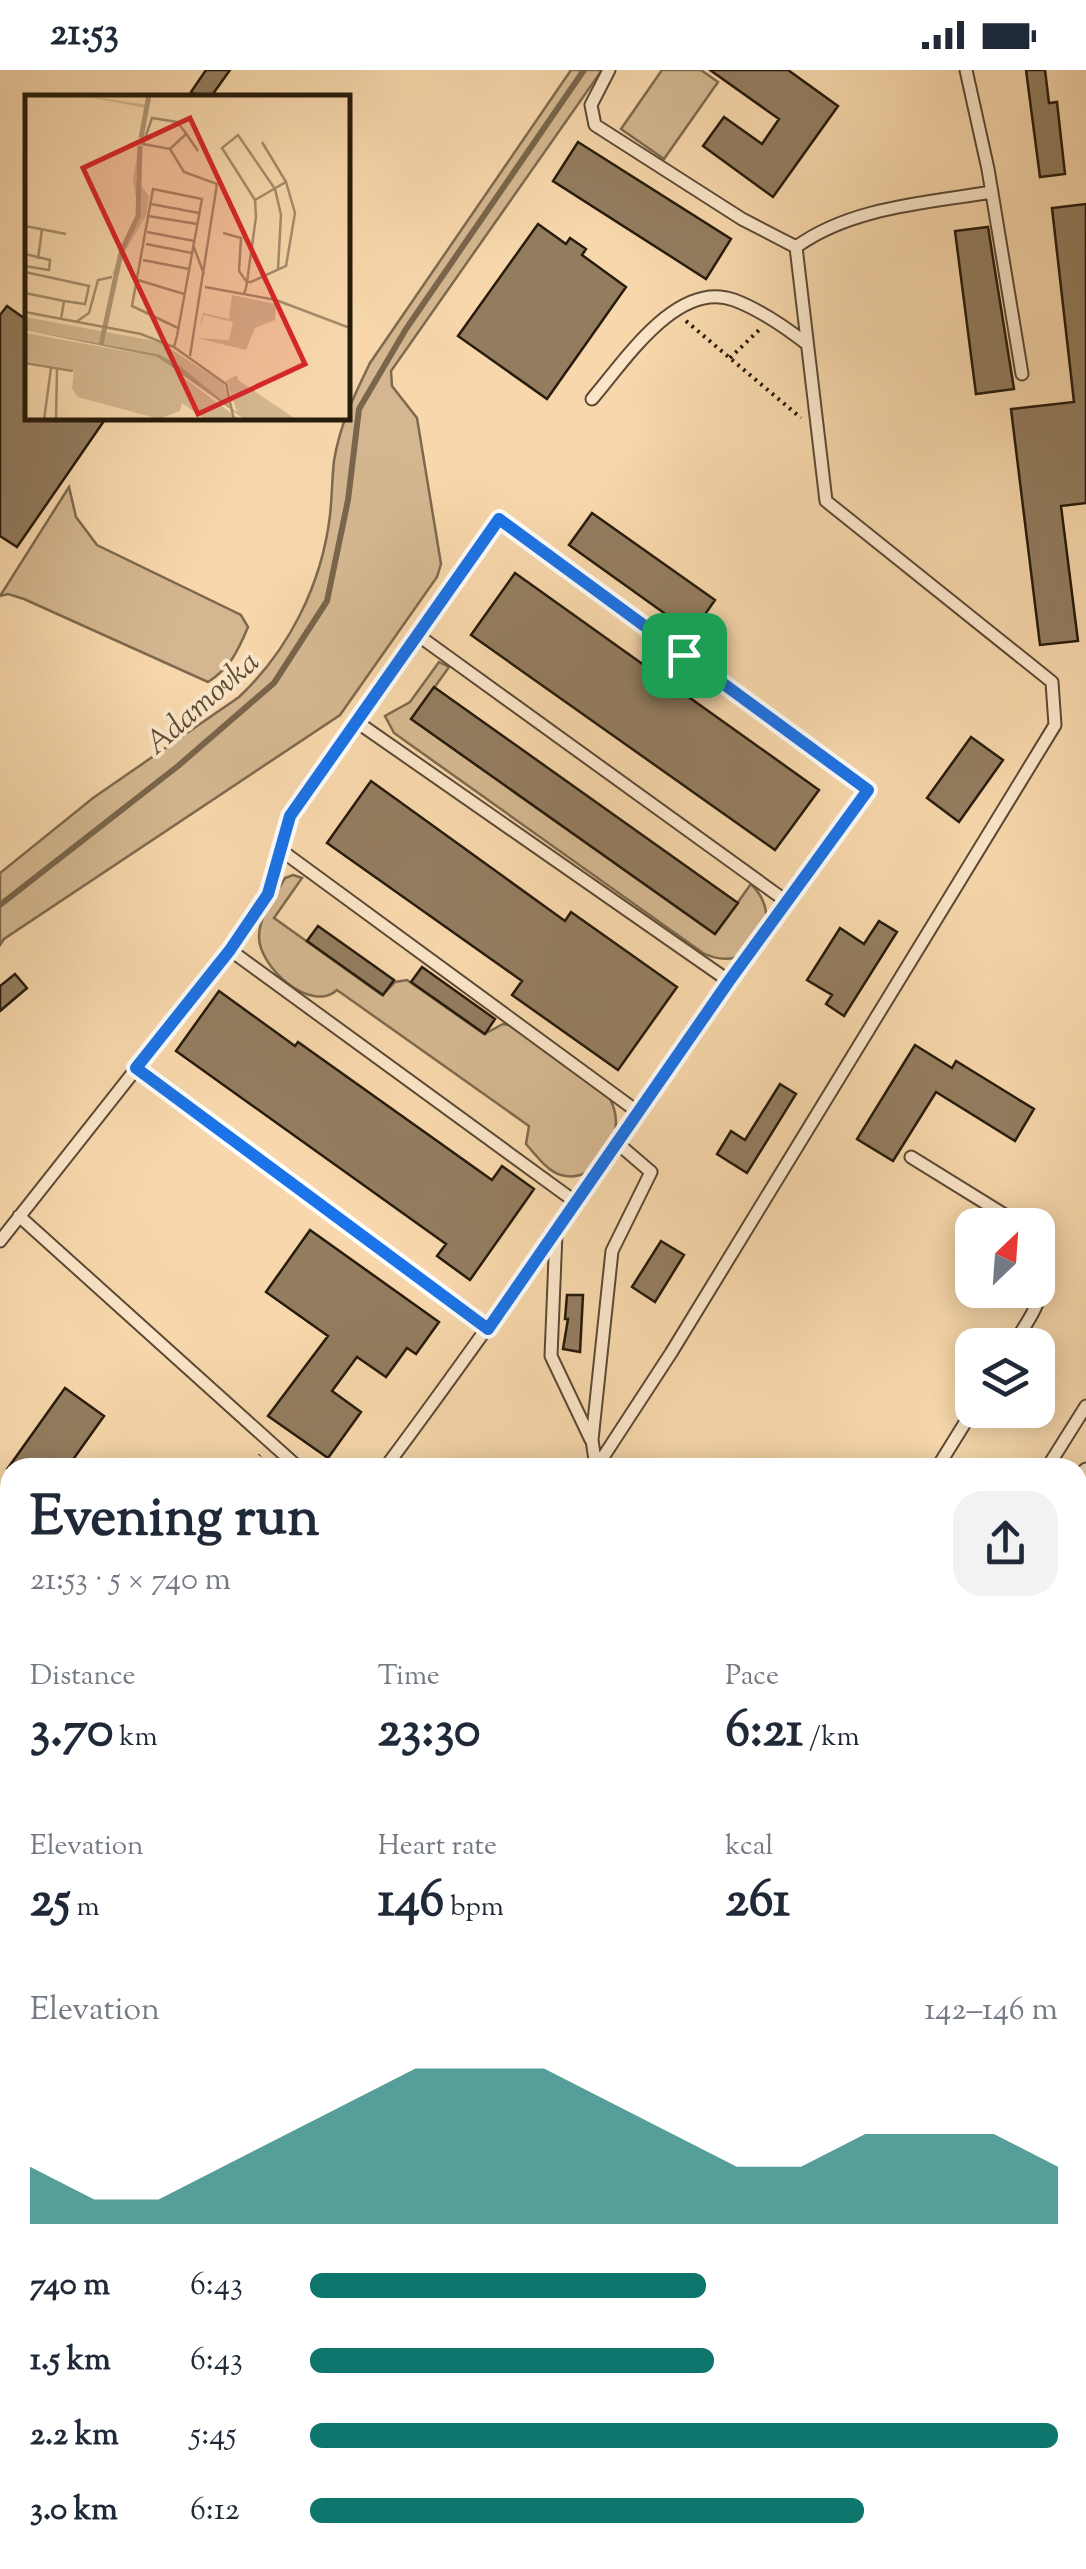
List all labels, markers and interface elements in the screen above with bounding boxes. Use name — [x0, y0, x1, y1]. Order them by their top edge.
text: 21:53 — [50, 8, 119, 62]
inset map — [25, 95, 350, 420]
pin — [642, 613, 727, 698]
icon: arrive — [657, 628, 712, 683]
water label: Adamovka — [135, 641, 271, 767]
north arrow — [955, 1208, 1055, 1308]
map controls — [955, 1208, 1055, 1428]
button: layers — [955, 1328, 1055, 1428]
text: Evening run — [30, 1481, 319, 1560]
button: share — [953, 1491, 1058, 1596]
text: 21:53 · 5 × 740 m — [30, 1558, 231, 1604]
text: Distance — [30, 1657, 136, 1697]
text: Time — [378, 1657, 440, 1697]
text: Pace — [725, 1657, 779, 1697]
text: 3.70 — [30, 1697, 113, 1769]
text: 23:30 — [378, 1697, 480, 1769]
text: 6:21 — [725, 1697, 803, 1769]
text: km — [113, 1718, 158, 1758]
text: /km — [803, 1718, 860, 1758]
text: Elevation — [30, 1827, 144, 1867]
text: Heart rate — [378, 1827, 497, 1867]
text: kcal — [725, 1827, 773, 1867]
text: 25 — [30, 1867, 71, 1939]
text: 146 — [378, 1867, 444, 1939]
text: 261 — [725, 1867, 790, 1939]
text: m — [71, 1888, 100, 1928]
text: bpm — [444, 1888, 504, 1928]
text: Elevation — [30, 1988, 160, 2034]
text: 142–146 m — [924, 1988, 1058, 2034]
text: 740 m — [30, 2263, 110, 2309]
text: 6:43 — [190, 2263, 243, 2309]
text: 1.5 km — [30, 2338, 111, 2384]
text: 6:43 — [190, 2338, 243, 2384]
text: 2.2 km — [30, 2413, 119, 2459]
text: 5:45 — [190, 2413, 236, 2459]
text: 3.0 km — [30, 2488, 118, 2534]
text: 6:12 — [190, 2488, 240, 2534]

